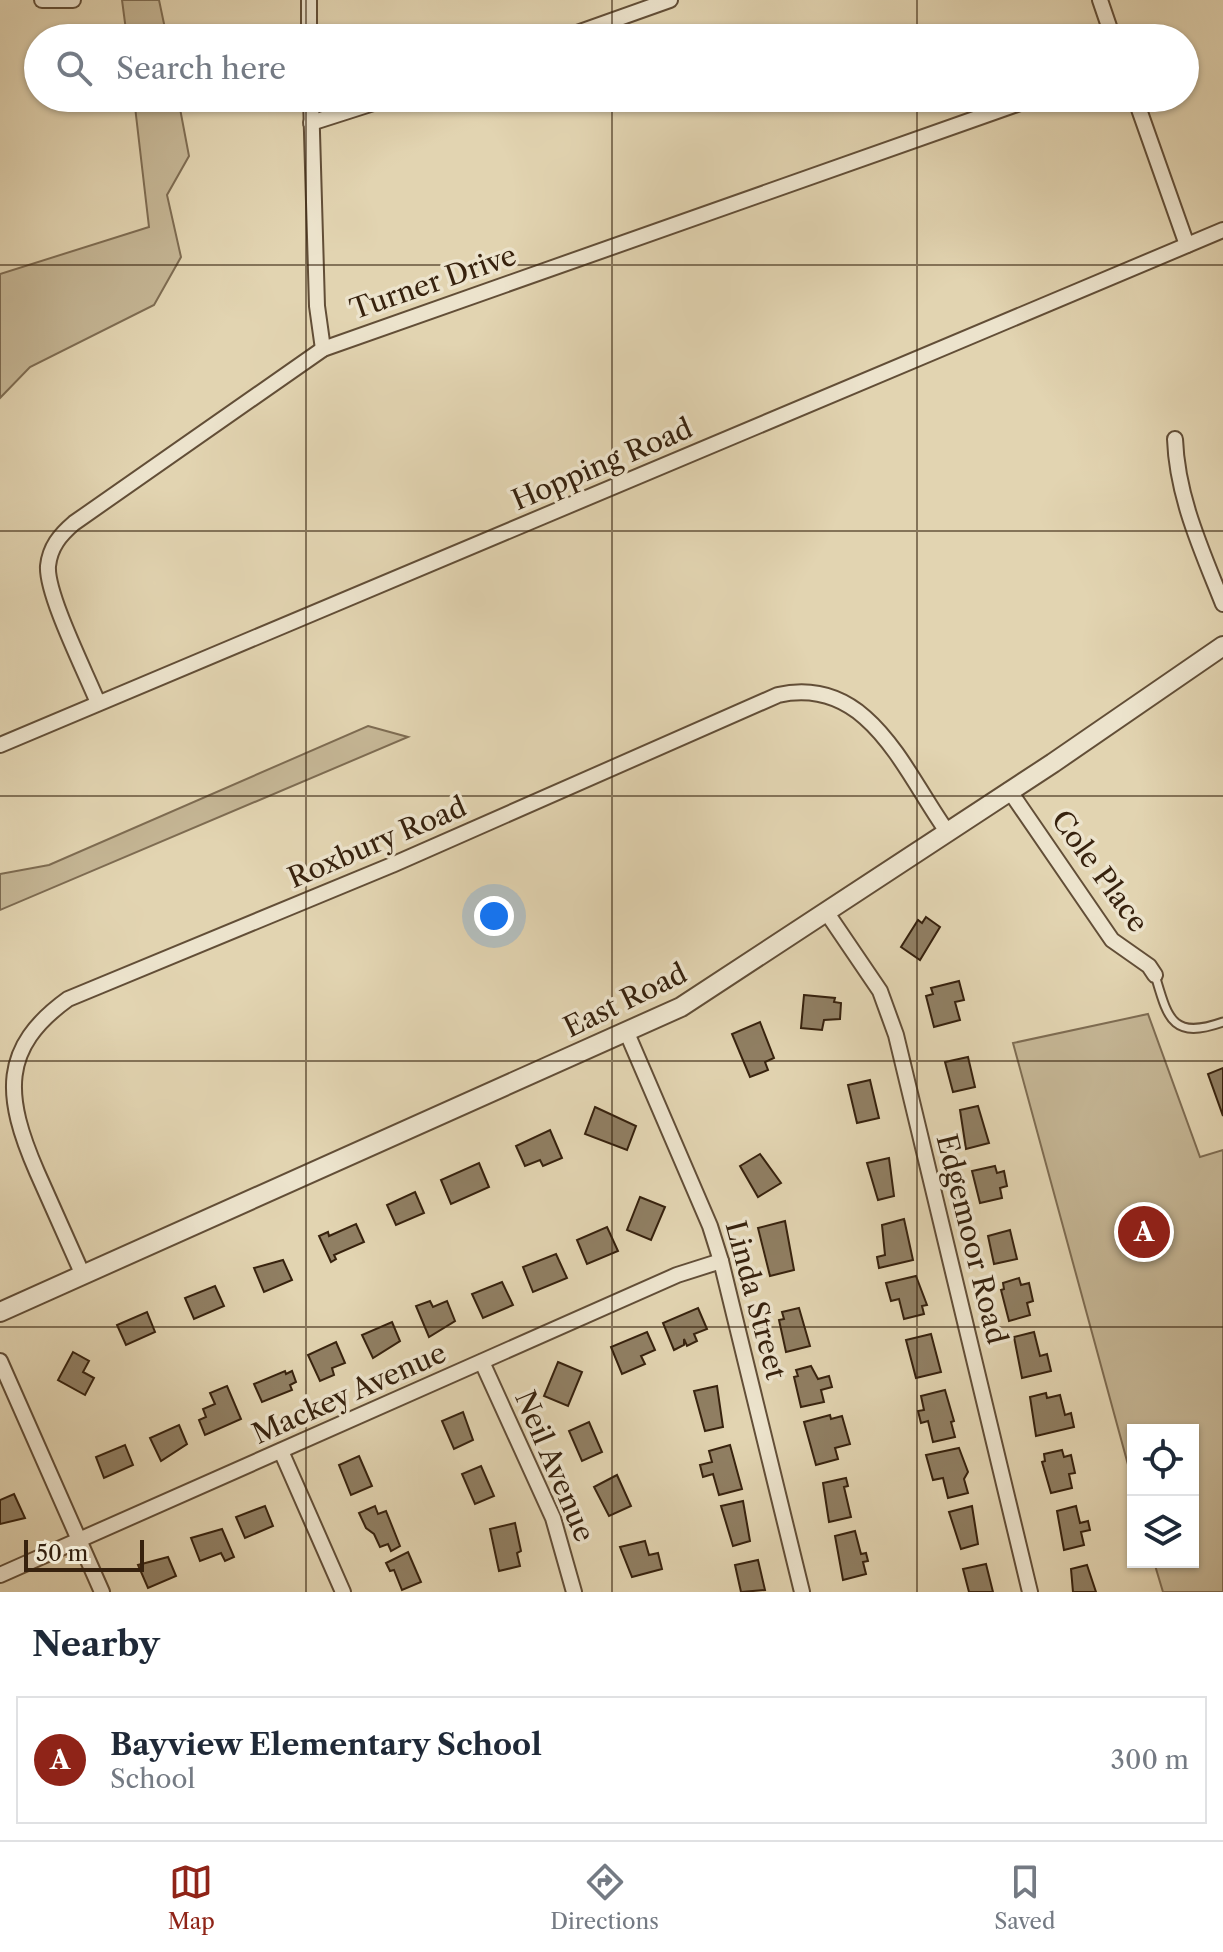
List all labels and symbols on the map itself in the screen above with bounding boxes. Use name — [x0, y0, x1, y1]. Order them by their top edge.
street label: Turner Drive — [345, 238, 521, 326]
street label: Hopping Road — [507, 411, 697, 517]
street label: Roxbury Road — [283, 789, 471, 895]
street label: Cole Place — [1044, 803, 1156, 939]
your location — [474, 896, 514, 936]
street label: East Road — [558, 956, 692, 1044]
street label: Edgemoor Road — [929, 1131, 1015, 1347]
pin: A — [1118, 1202, 1170, 1262]
street label: Linda Street — [719, 1217, 793, 1383]
street label: Mackey Avenue — [247, 1335, 451, 1451]
street label: Neil Avenue — [508, 1385, 602, 1547]
scale bar — [24, 1536, 144, 1572]

